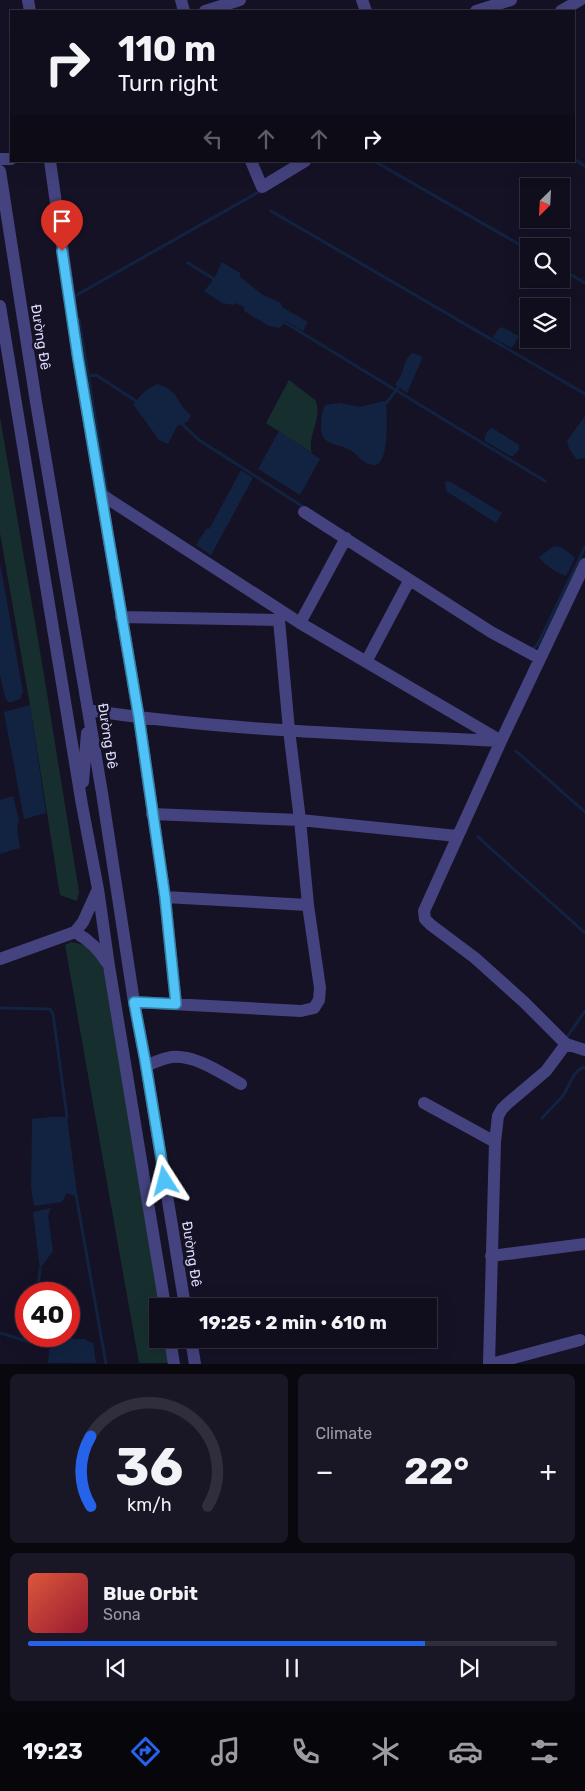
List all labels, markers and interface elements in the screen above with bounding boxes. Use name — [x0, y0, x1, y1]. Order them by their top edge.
text: 110 m — [118, 28, 216, 70]
icon: right — [35, 30, 100, 95]
text: Turn right — [118, 70, 218, 97]
icon: left — [199, 125, 227, 153]
icon: ahead — [252, 125, 280, 153]
icon: ahead — [305, 125, 333, 153]
icon: right — [358, 125, 386, 153]
north arrow — [520, 178, 570, 228]
map controls — [520, 178, 570, 348]
pin — [41, 200, 83, 251]
icon: arrive — [48, 207, 76, 235]
button: search — [520, 238, 570, 288]
button: layers — [520, 298, 570, 348]
street label: Đường Đê — [27, 303, 54, 371]
street label: Đường Đê — [94, 702, 121, 770]
position arrow — [138, 1154, 190, 1206]
street label: Đường Đê — [178, 1220, 205, 1288]
speed limit sign: 40 — [15, 1282, 80, 1347]
text: 19:25 · 2 min · 610 m — [199, 1311, 387, 1334]
text: Climate — [316, 1424, 372, 1443]
text: 36 — [115, 1436, 183, 1498]
text: 22° — [404, 1448, 469, 1494]
text: − — [316, 1455, 334, 1488]
text: + — [540, 1455, 557, 1488]
text: km/h — [126, 1494, 171, 1515]
text: Blue Orbit — [103, 1582, 198, 1605]
text: Sona — [103, 1605, 141, 1624]
icon: previous — [102, 1654, 130, 1682]
icon: pause — [278, 1654, 306, 1682]
icon: next — [455, 1654, 483, 1682]
icon: directions — [128, 1734, 163, 1769]
icon: music — [208, 1734, 243, 1769]
icon: phone — [288, 1734, 323, 1769]
icon: climate — [368, 1734, 403, 1769]
icon: car — [448, 1734, 483, 1769]
icon: filters — [527, 1734, 562, 1769]
text: 19:23 — [22, 1738, 83, 1765]

